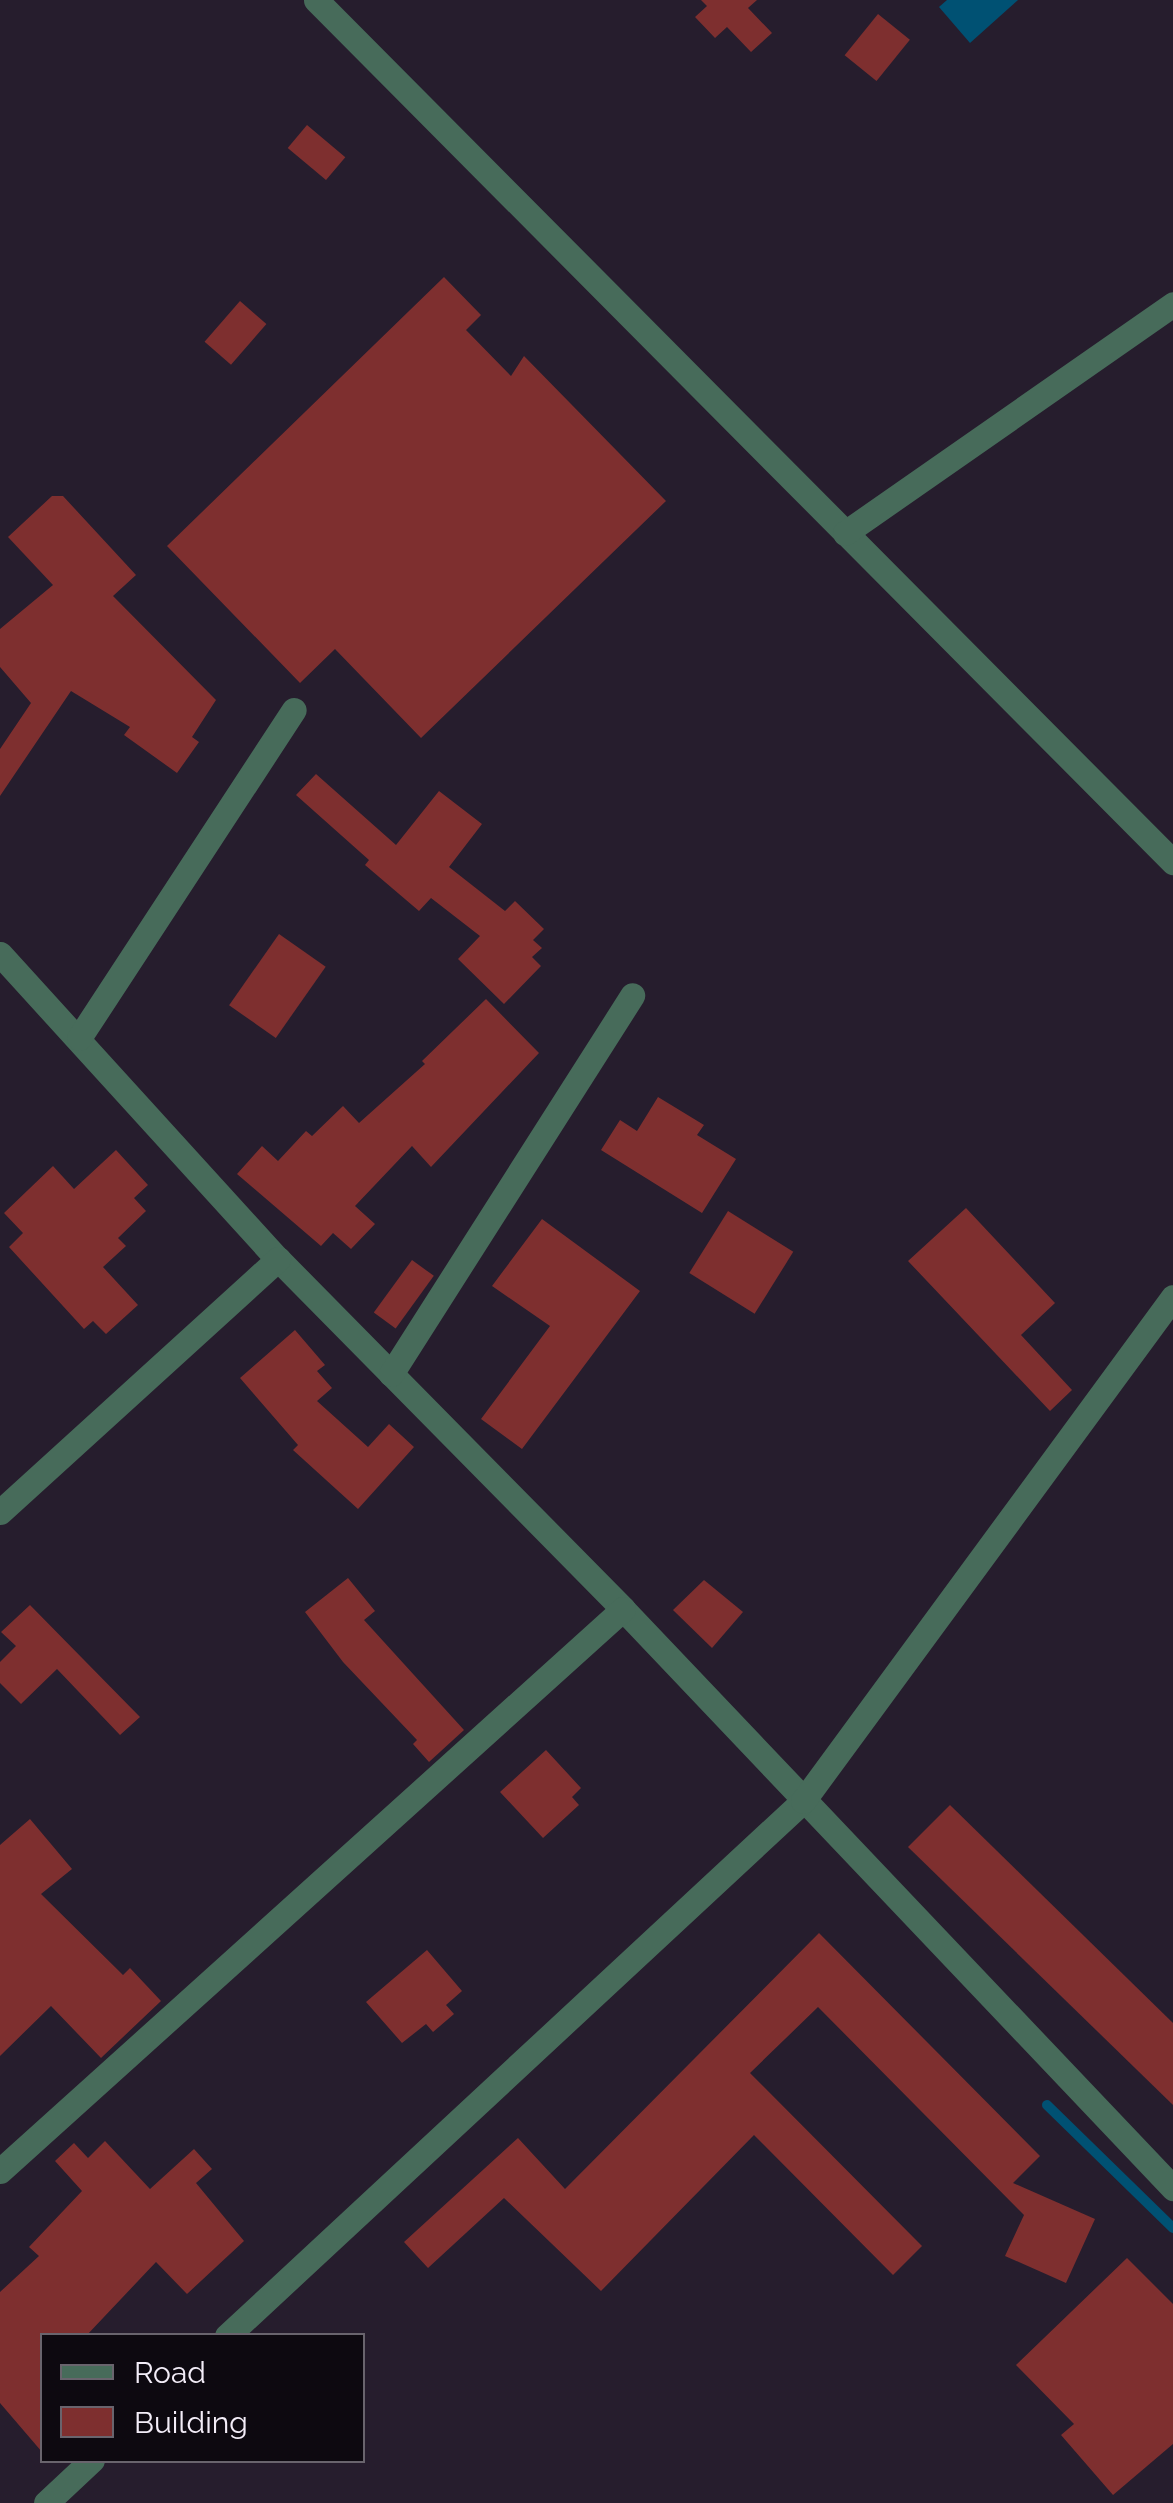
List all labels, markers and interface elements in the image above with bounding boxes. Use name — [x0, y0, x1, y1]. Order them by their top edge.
legend — [40, 2333, 365, 2463]
text: Road — [134, 2355, 206, 2390]
text: Building — [134, 2405, 248, 2440]

